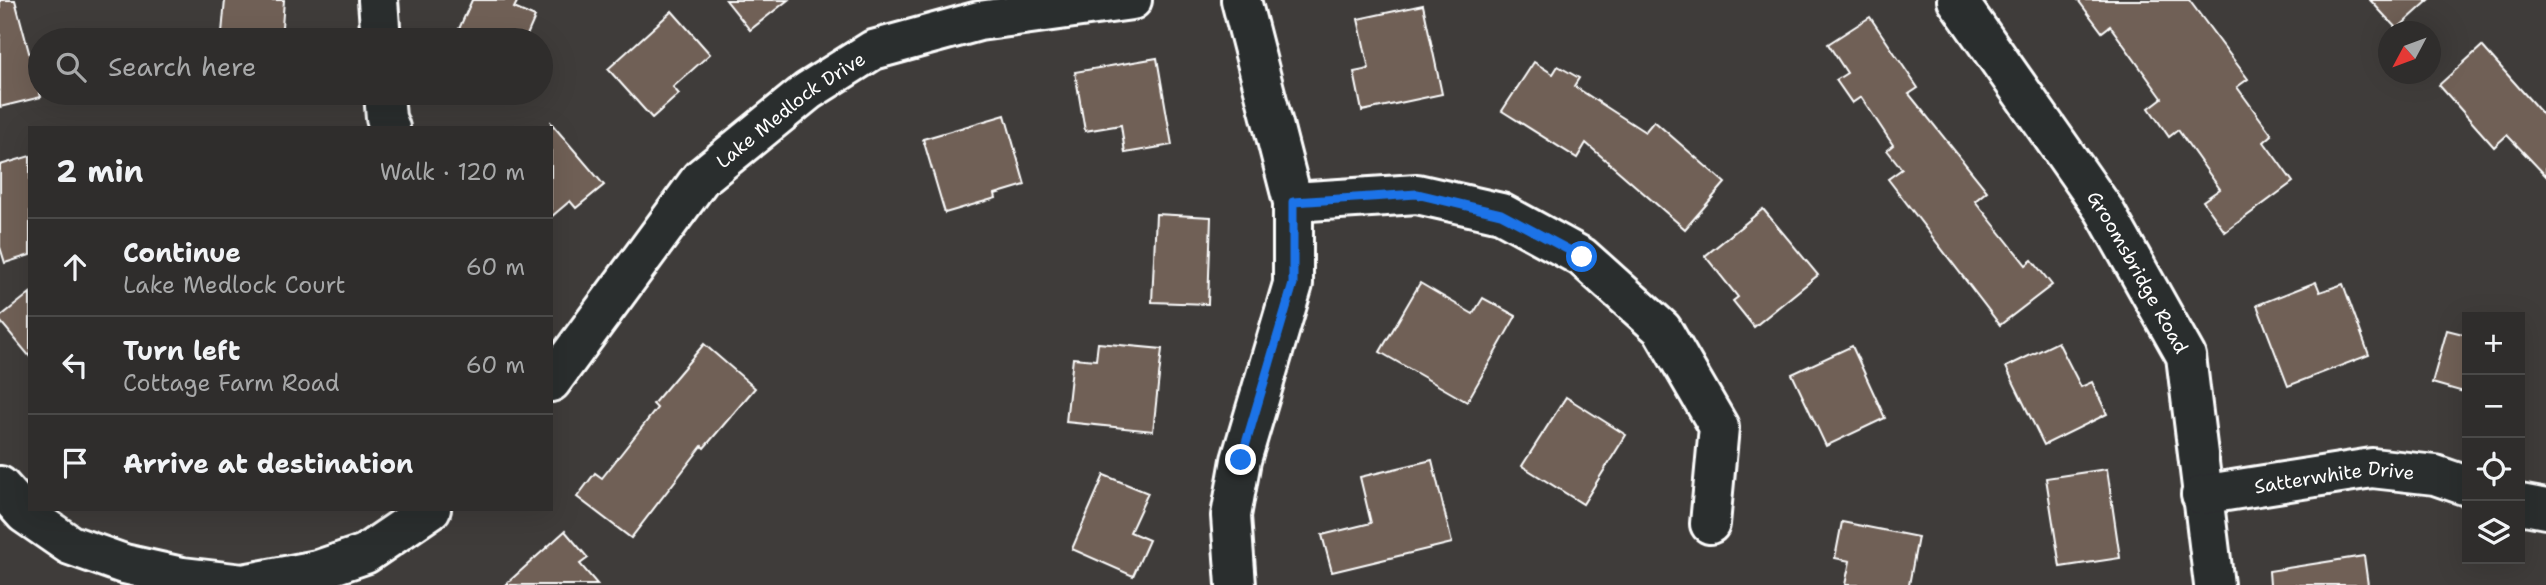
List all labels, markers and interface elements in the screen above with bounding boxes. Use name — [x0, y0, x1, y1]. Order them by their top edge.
north arrow — [2378, 21, 2441, 84]
search box — [28, 28, 553, 105]
street label: Lake Medlock Drive — [711, 46, 870, 173]
icon: search — [52, 48, 90, 86]
text: Search here — [108, 49, 257, 84]
text: 2 min — [56, 151, 143, 192]
text: Walk · 120 m — [380, 157, 525, 187]
street label: Groomsbridge Road — [2082, 186, 2194, 358]
text: Continue — [123, 235, 241, 270]
route start — [1566, 241, 1597, 272]
icon: ahead — [56, 248, 94, 286]
text: 60 m — [466, 252, 525, 282]
text: Lake Medlock Court — [123, 270, 346, 300]
map controls — [2462, 312, 2525, 564]
button: + — [2462, 312, 2525, 375]
text: Turn left — [123, 333, 240, 368]
icon: left — [56, 346, 94, 384]
text: 60 m — [466, 350, 525, 380]
text: Cottage Farm Road — [123, 368, 340, 398]
button: − — [2462, 375, 2525, 438]
button: locate — [2462, 438, 2525, 501]
icon: arrive — [56, 444, 94, 482]
route end — [1225, 444, 1256, 475]
text: Arrive at destination — [123, 446, 413, 481]
street label: Satterwhite Drive — [2253, 455, 2416, 499]
button: layers — [2462, 501, 2525, 564]

